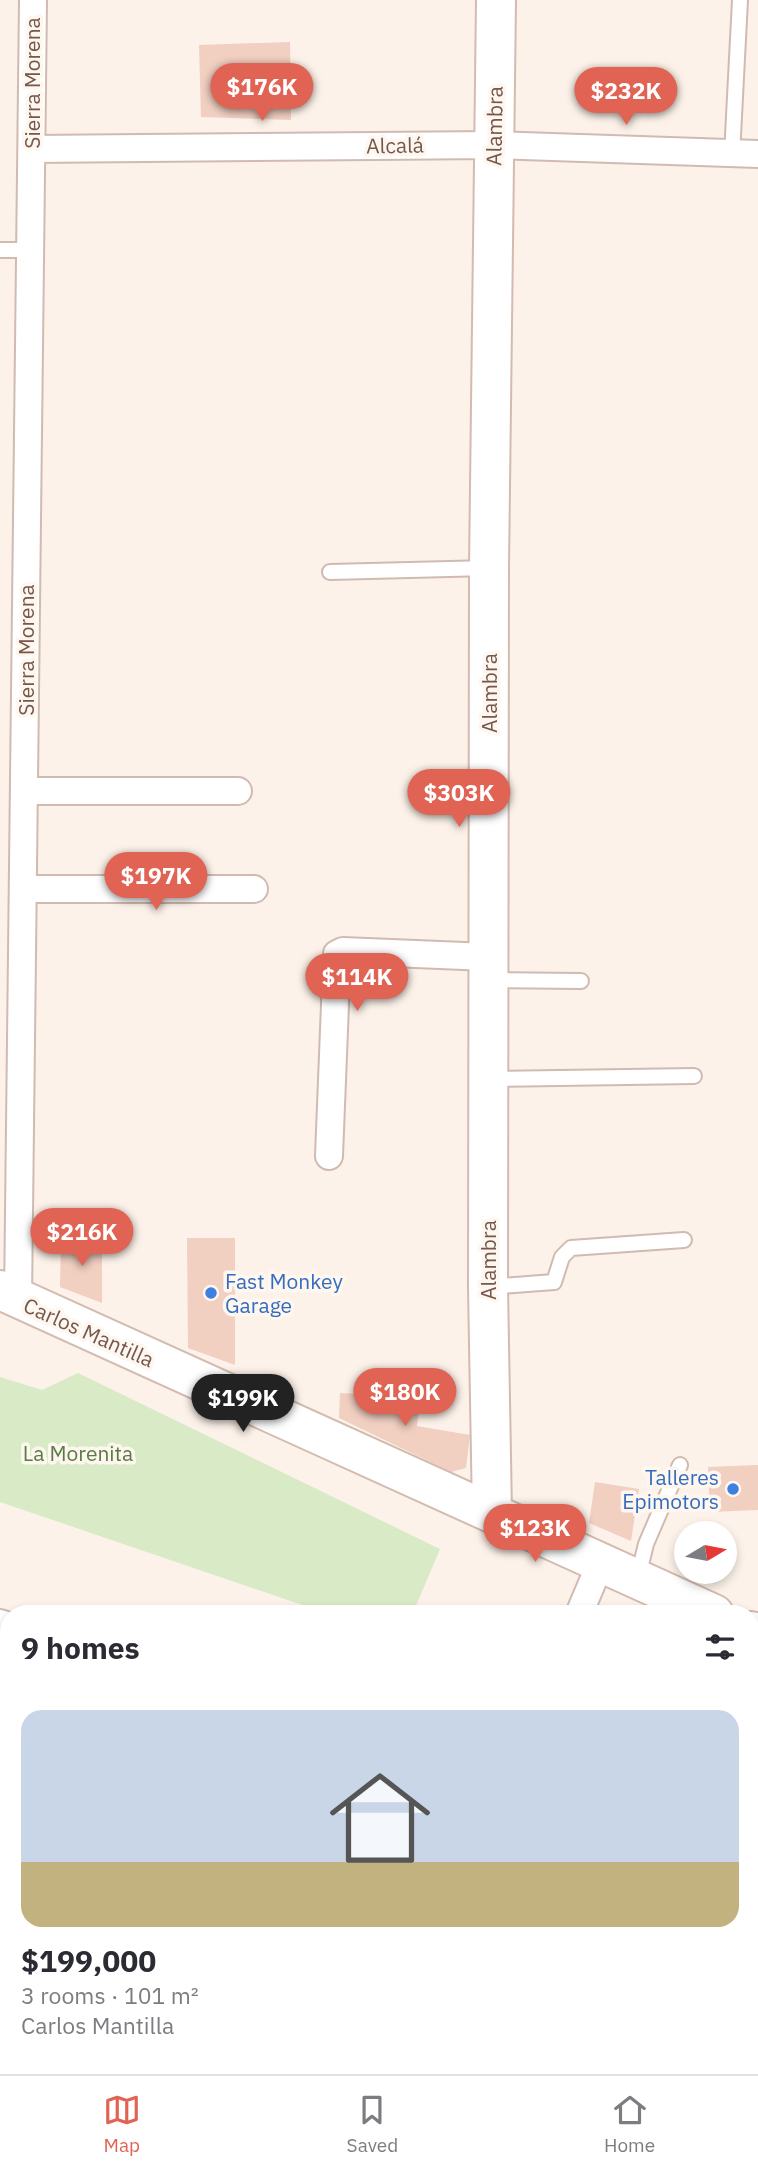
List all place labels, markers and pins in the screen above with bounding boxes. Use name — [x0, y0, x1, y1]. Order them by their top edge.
pin: $176K — [213, 64, 311, 123]
pin: $232K — [577, 68, 675, 127]
pin: $303K — [410, 770, 508, 829]
pin: $197K — [107, 852, 205, 912]
pin: $114K — [308, 954, 406, 1013]
pin: $216K — [33, 1208, 131, 1268]
place label: Fast Monkey Garage — [225, 1267, 343, 1319]
marker: Fast Monkey Garage — [203, 1285, 219, 1301]
pin: $180K — [356, 1368, 454, 1428]
pin: $199K — [194, 1374, 292, 1434]
place label: Talleres Epimotors — [622, 1463, 719, 1515]
marker: Talleres Epimotors — [725, 1481, 741, 1497]
pin: $123K — [486, 1504, 584, 1564]

